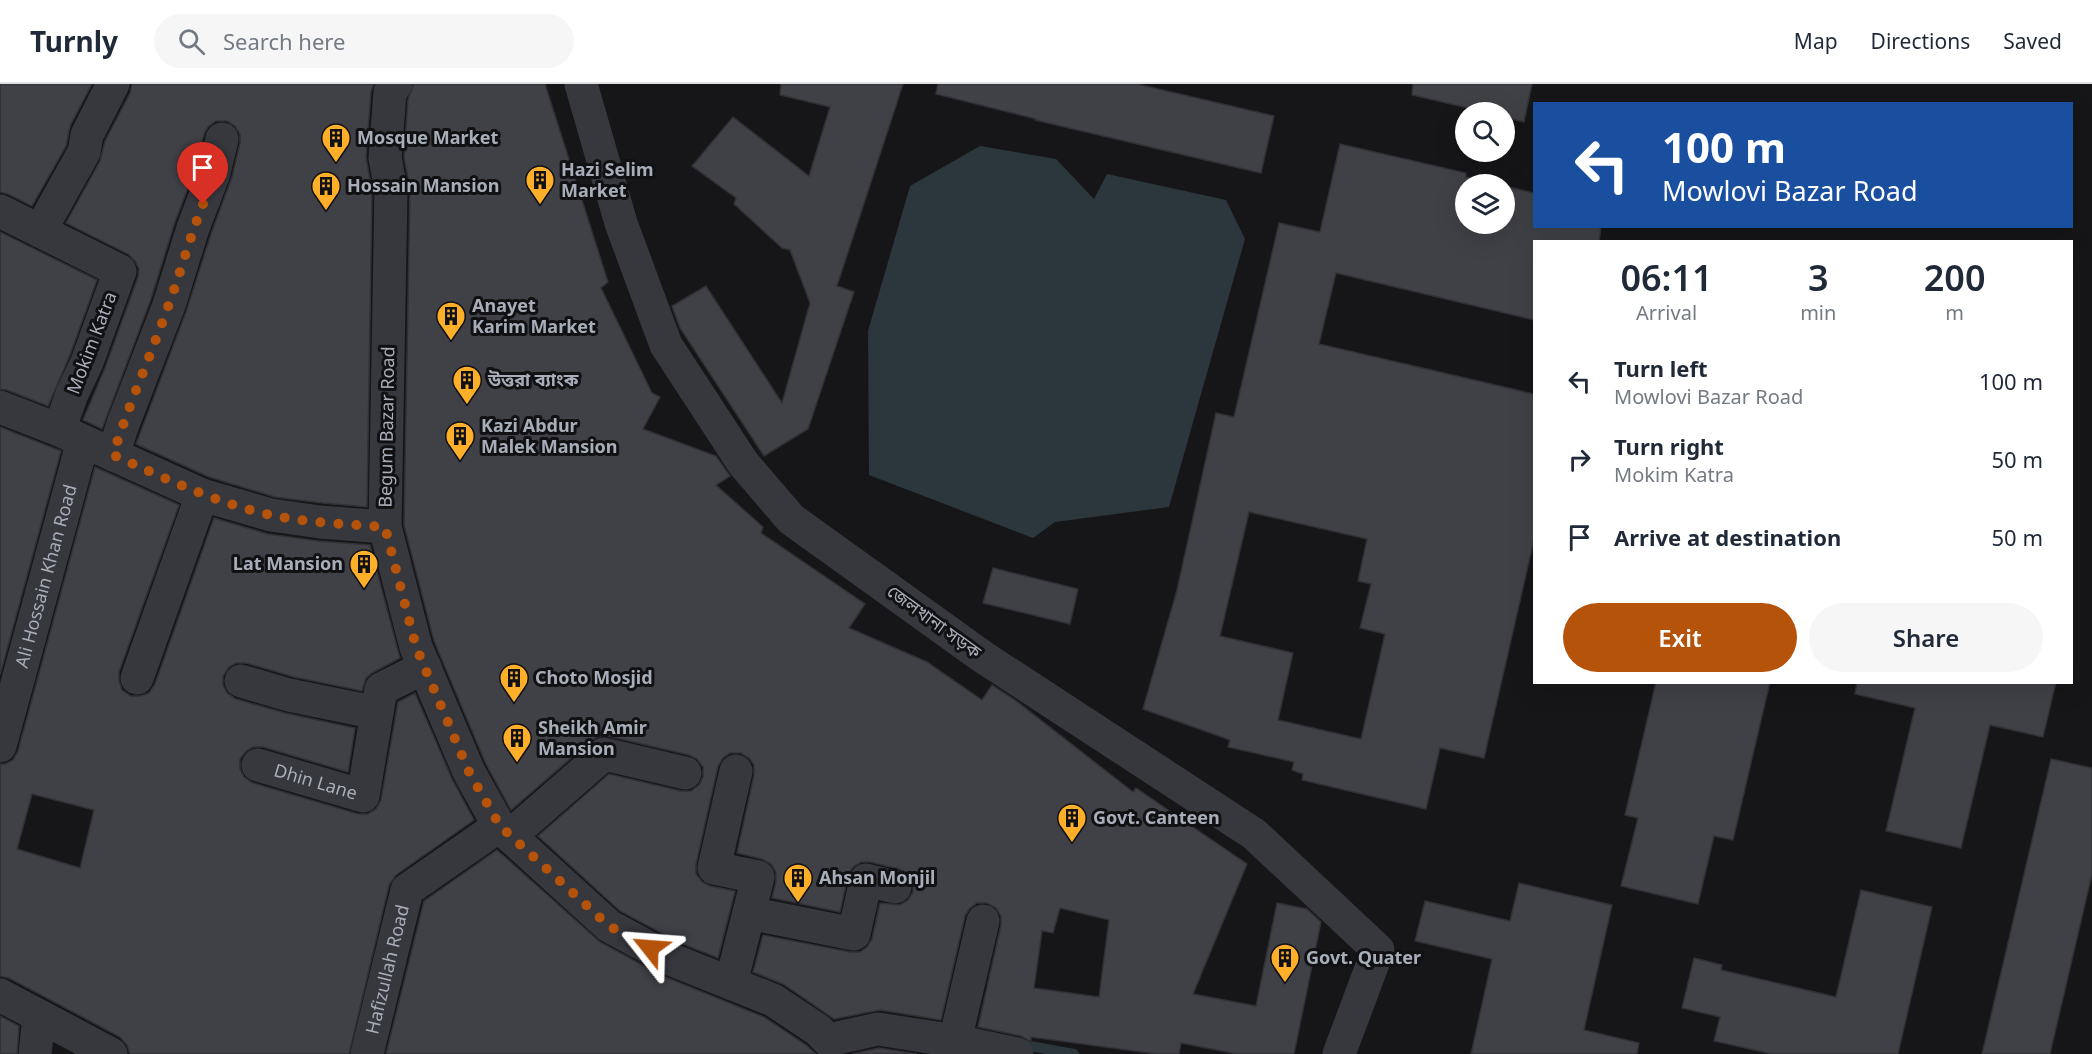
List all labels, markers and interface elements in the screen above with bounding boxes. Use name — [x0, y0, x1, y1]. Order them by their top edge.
search box — [154, 14, 574, 68]
text: Turnly — [30, 22, 118, 60]
icon: search — [175, 25, 208, 58]
text: Search here — [223, 26, 345, 56]
text: Map — [1794, 27, 1838, 55]
text: Directions — [1871, 27, 1970, 55]
text: Saved — [2003, 27, 2062, 55]
map controls — [1455, 102, 1515, 234]
button: search — [1455, 102, 1515, 162]
text: 100 m — [1662, 118, 1786, 175]
building icon: Mosque Market — [320, 122, 352, 164]
place label: Mosque Market — [357, 125, 498, 149]
icon: left — [1563, 126, 1641, 204]
pin — [177, 142, 228, 204]
icon: arrive — [186, 151, 219, 184]
place label: Hazi Selim Market — [561, 157, 653, 202]
building icon: Hazi Selim Market — [524, 164, 556, 206]
building icon: Hossain Mansion — [310, 170, 342, 212]
text: Mowlovi Bazar Road — [1662, 172, 1918, 209]
place label: Hossain Mansion — [347, 173, 499, 197]
button: layers — [1455, 174, 1515, 234]
text: 06:11 — [1620, 253, 1713, 302]
text: 3 — [1808, 253, 1829, 302]
text: 200 — [1924, 253, 1986, 302]
street label: Mokim Katra — [61, 288, 122, 397]
place label: Anayet Karim Market — [472, 293, 596, 338]
text: Arrival — [1636, 299, 1697, 326]
text: min — [1800, 299, 1836, 326]
text: m — [1945, 299, 1964, 326]
building icon: Anayet Karim Market — [435, 300, 467, 342]
street label: Begum Bazar Road — [373, 346, 399, 508]
text: Turn left — [1614, 353, 1708, 383]
building icon: উত্তরা ব্যাংক — [451, 364, 483, 406]
icon: left — [1563, 365, 1596, 398]
text: 100 m — [1979, 366, 2043, 396]
place label: উত্তরা ব্যাংক — [487, 367, 579, 391]
text: Mowlovi Bazar Road — [1614, 383, 1803, 410]
place label: Kazi Abdur Malek Mansion — [481, 413, 618, 458]
building icon: Kazi Abdur Malek Mansion — [444, 420, 476, 462]
text: Turn right — [1614, 431, 1724, 461]
icon: right — [1563, 443, 1596, 476]
text: 50 m — [1992, 444, 2043, 474]
text: Mokim Katra — [1614, 461, 1734, 488]
street label: Ali Hossain Khan Road — [9, 482, 82, 670]
icon: arrive — [1563, 521, 1596, 554]
text: Arrive at destination — [1614, 522, 1841, 552]
text: 50 m — [1992, 522, 2043, 552]
building icon: Lat Mansion — [348, 548, 380, 590]
place label: Lat Mansion — [233, 551, 343, 575]
street label: জেলখানা সড়ক — [883, 579, 987, 664]
button: Exit — [1563, 603, 1797, 672]
button: Share — [1809, 603, 2043, 672]
building icon: Choto Mosjid — [498, 662, 530, 704]
place label: Choto Mosjid — [535, 665, 653, 689]
place label: Sheikh Amir Mansion — [538, 715, 647, 760]
building icon: Sheikh Amir Mansion — [501, 722, 533, 764]
street label: Dhin Lane — [271, 757, 360, 805]
building icon: Govt. Canteen — [1056, 802, 1088, 844]
place label: Govt. Canteen — [1093, 805, 1220, 829]
building icon: Ahsan Monjil — [782, 862, 814, 904]
place label: Ahsan Monjil — [819, 865, 935, 889]
street label: Hafizullah Road — [359, 902, 414, 1036]
position arrow — [618, 916, 682, 980]
building icon: Govt. Quater — [1269, 942, 1301, 984]
place label: Govt. Quater — [1306, 945, 1421, 969]

